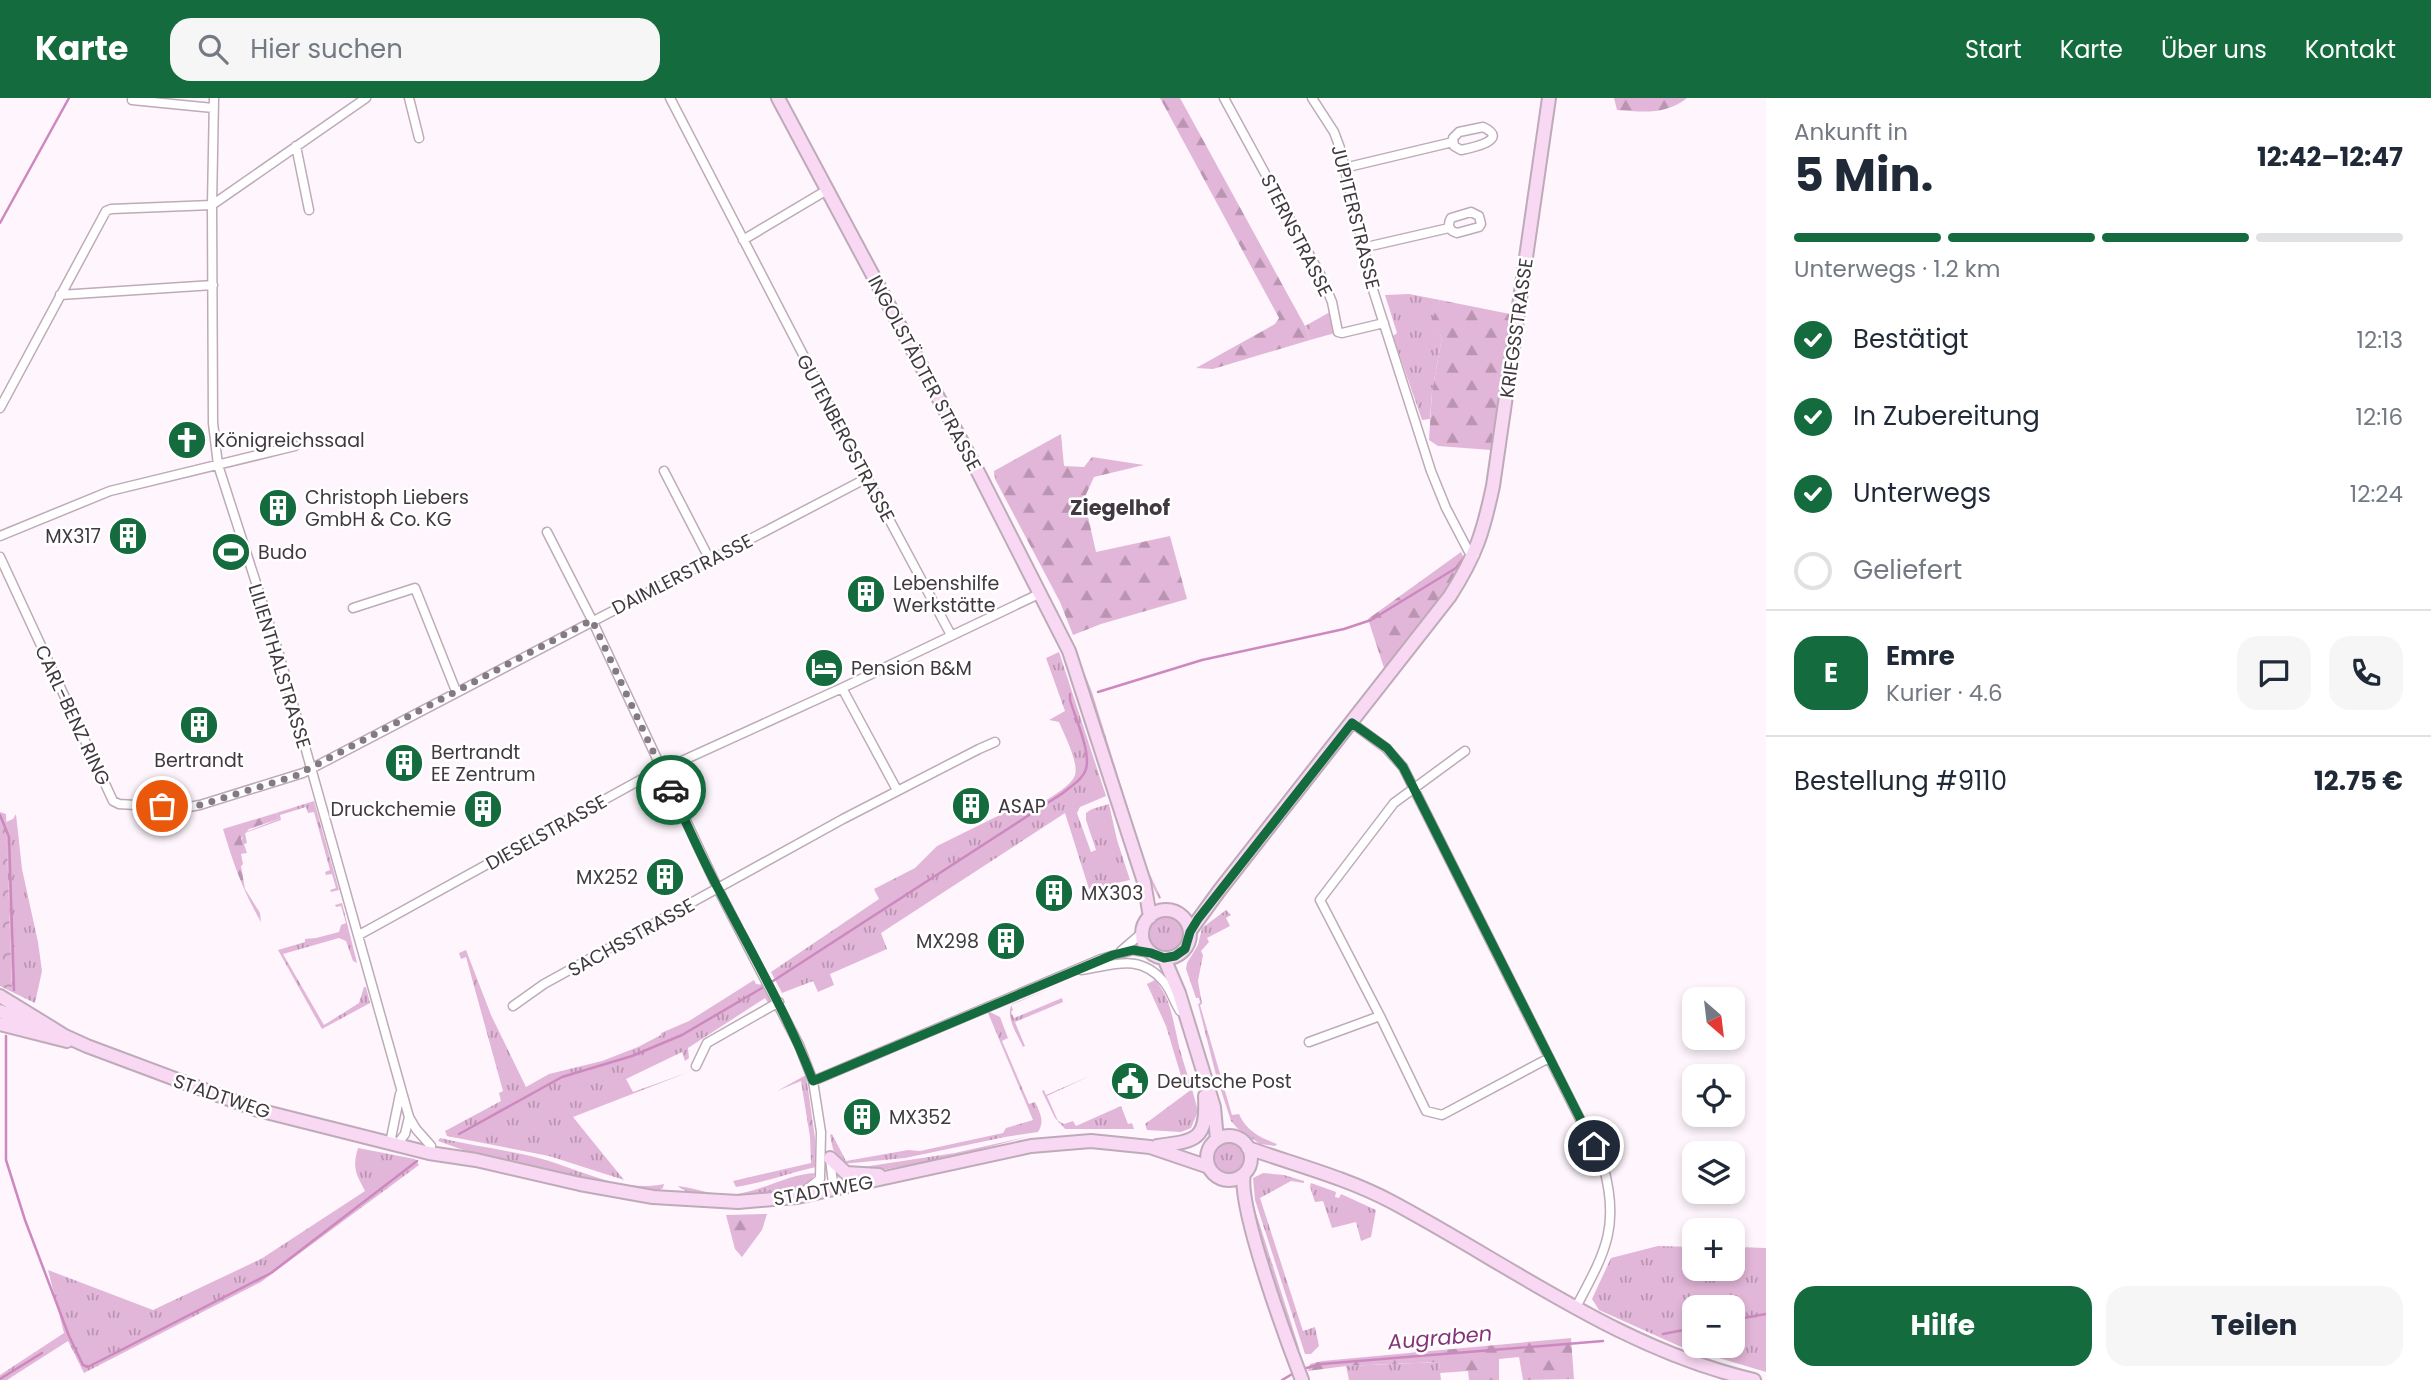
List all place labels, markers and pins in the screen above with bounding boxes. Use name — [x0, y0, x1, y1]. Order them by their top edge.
church icon: Königreichssaal — [166, 419, 208, 461]
place label: Königreichssaal — [214, 427, 365, 454]
place label: Christoph Liebers GmbH & Co. KG — [305, 484, 469, 533]
building icon: Christoph Liebers GmbH & Co. KG — [257, 487, 299, 529]
building icon: MX317 — [107, 515, 149, 557]
place label: MX317 — [45, 523, 101, 550]
sports icon: Budo — [210, 531, 252, 573]
place label: Budo — [258, 539, 307, 566]
place label: Lebenshilfe Werkstätte — [893, 570, 999, 619]
building icon: Lebenshilfe Werkstätte — [845, 573, 887, 615]
hotel icon: Pension B&M — [803, 647, 845, 689]
place label: Pension B&M — [851, 655, 972, 682]
building icon: Bertrandt — [178, 704, 220, 746]
place label: Bertrandt EE Zentrum — [431, 739, 536, 788]
building icon: Bertrandt EE Zentrum — [383, 742, 425, 784]
place label: Bertrandt — [154, 747, 244, 774]
pin — [132, 776, 192, 836]
building icon: ASAP — [950, 785, 992, 827]
building icon: Druckchemie — [462, 788, 504, 830]
place label: ASAP — [998, 793, 1046, 820]
place label: Druckchemie — [331, 796, 456, 823]
building icon: MX252 — [644, 856, 686, 898]
place label: MX252 — [576, 864, 638, 891]
building icon: MX303 — [1033, 872, 1075, 914]
place label: MX303 — [1081, 880, 1143, 907]
building icon: MX298 — [985, 920, 1027, 962]
place label: MX298 — [916, 928, 979, 955]
public building icon: Deutsche Post — [1109, 1060, 1151, 1102]
place label: Deutsche Post — [1157, 1068, 1292, 1095]
building icon: MX352 — [841, 1096, 883, 1138]
place label: MX352 — [889, 1104, 951, 1131]
pin — [1564, 1116, 1624, 1176]

